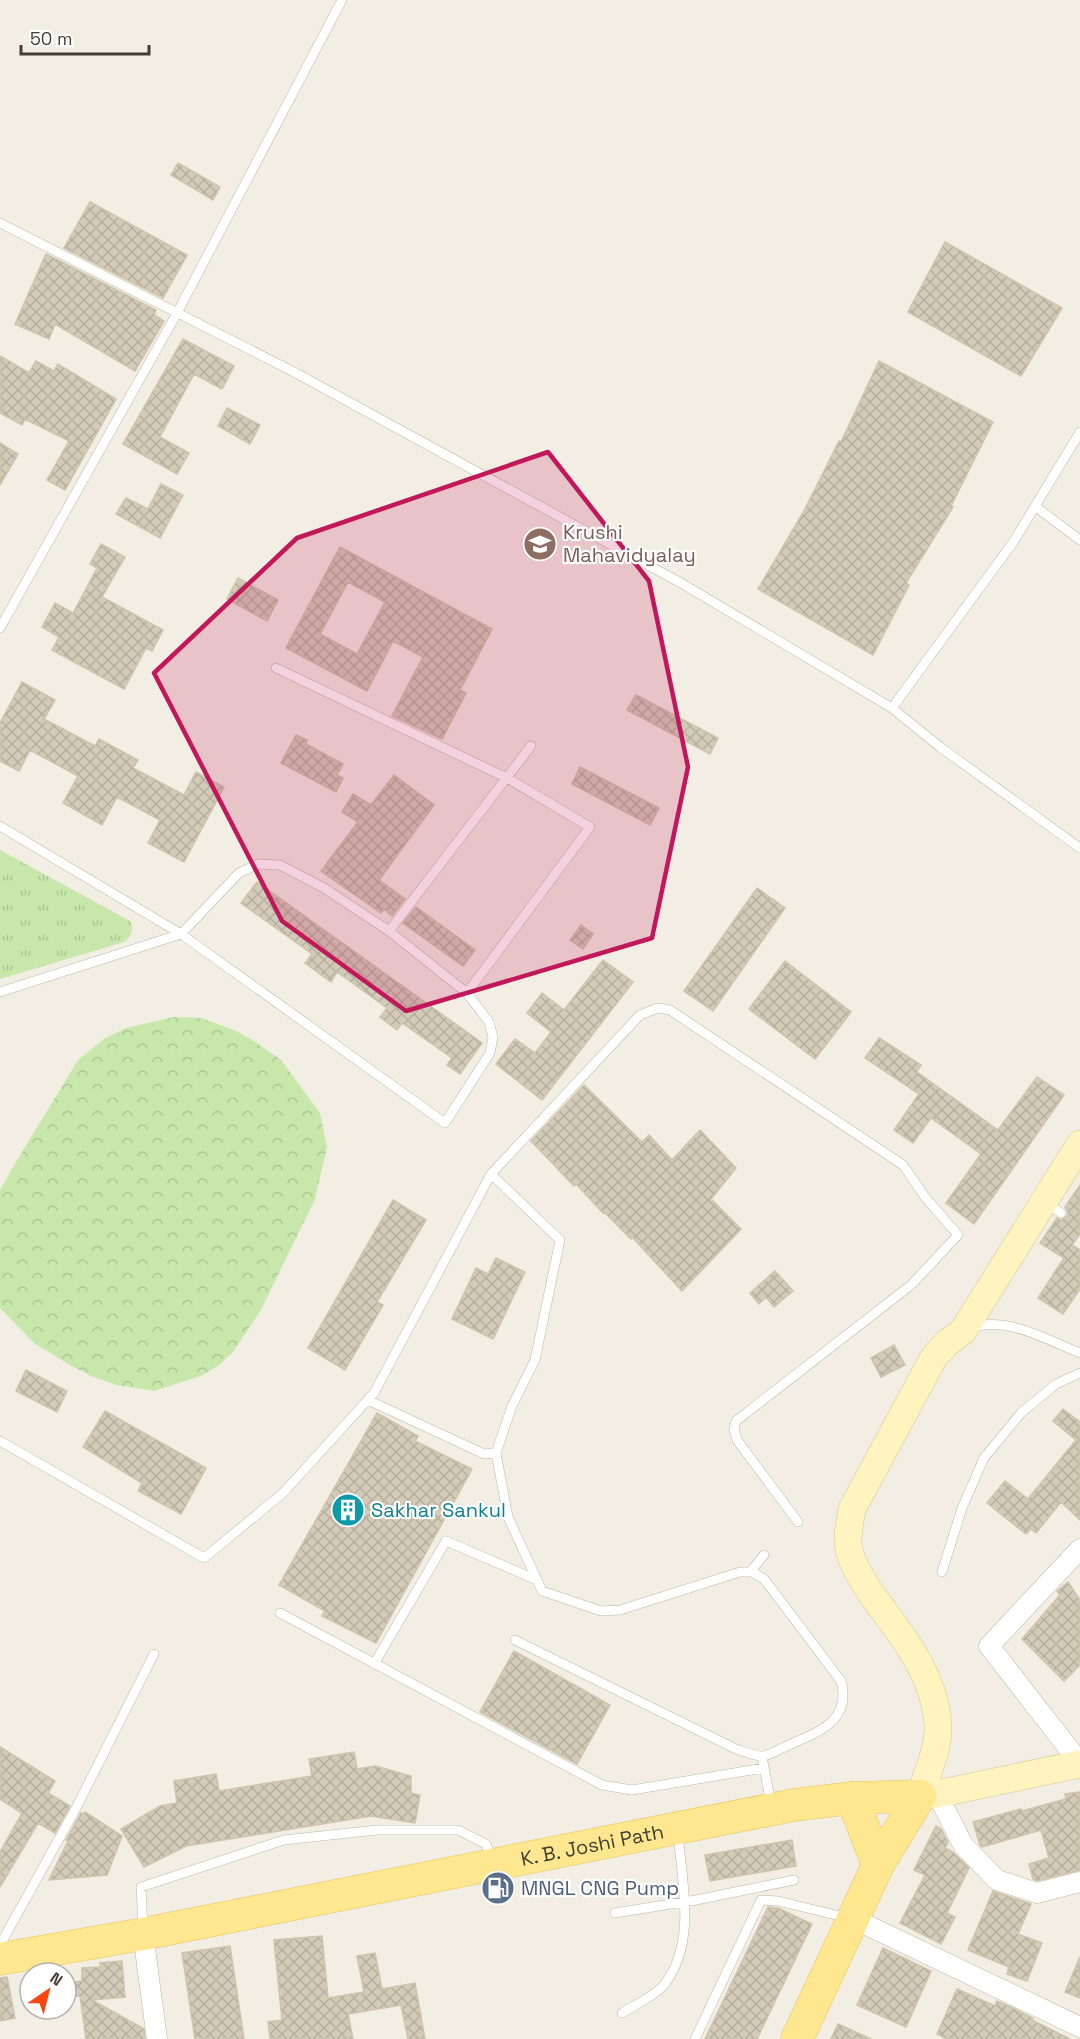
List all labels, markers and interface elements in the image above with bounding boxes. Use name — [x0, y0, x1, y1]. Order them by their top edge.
scale bar — [21, 18, 148, 56]
text: 50 m — [30, 27, 72, 50]
place label: Krushi Mahavidyalay — [563, 519, 696, 568]
school or university icon: Krushi Mahavidyalay — [522, 526, 558, 562]
building icon: Sakhar Sankul — [330, 1492, 366, 1528]
place label: Sakhar Sankul — [371, 1497, 506, 1523]
street label: K. B. Joshi Path — [518, 1818, 666, 1872]
fuel station icon: MNGL CNG Pump — [480, 1870, 516, 1906]
place label: MNGL CNG Pump — [521, 1875, 679, 1901]
north arrow — [18, 1961, 78, 2021]
text: N — [46, 1967, 67, 1991]

